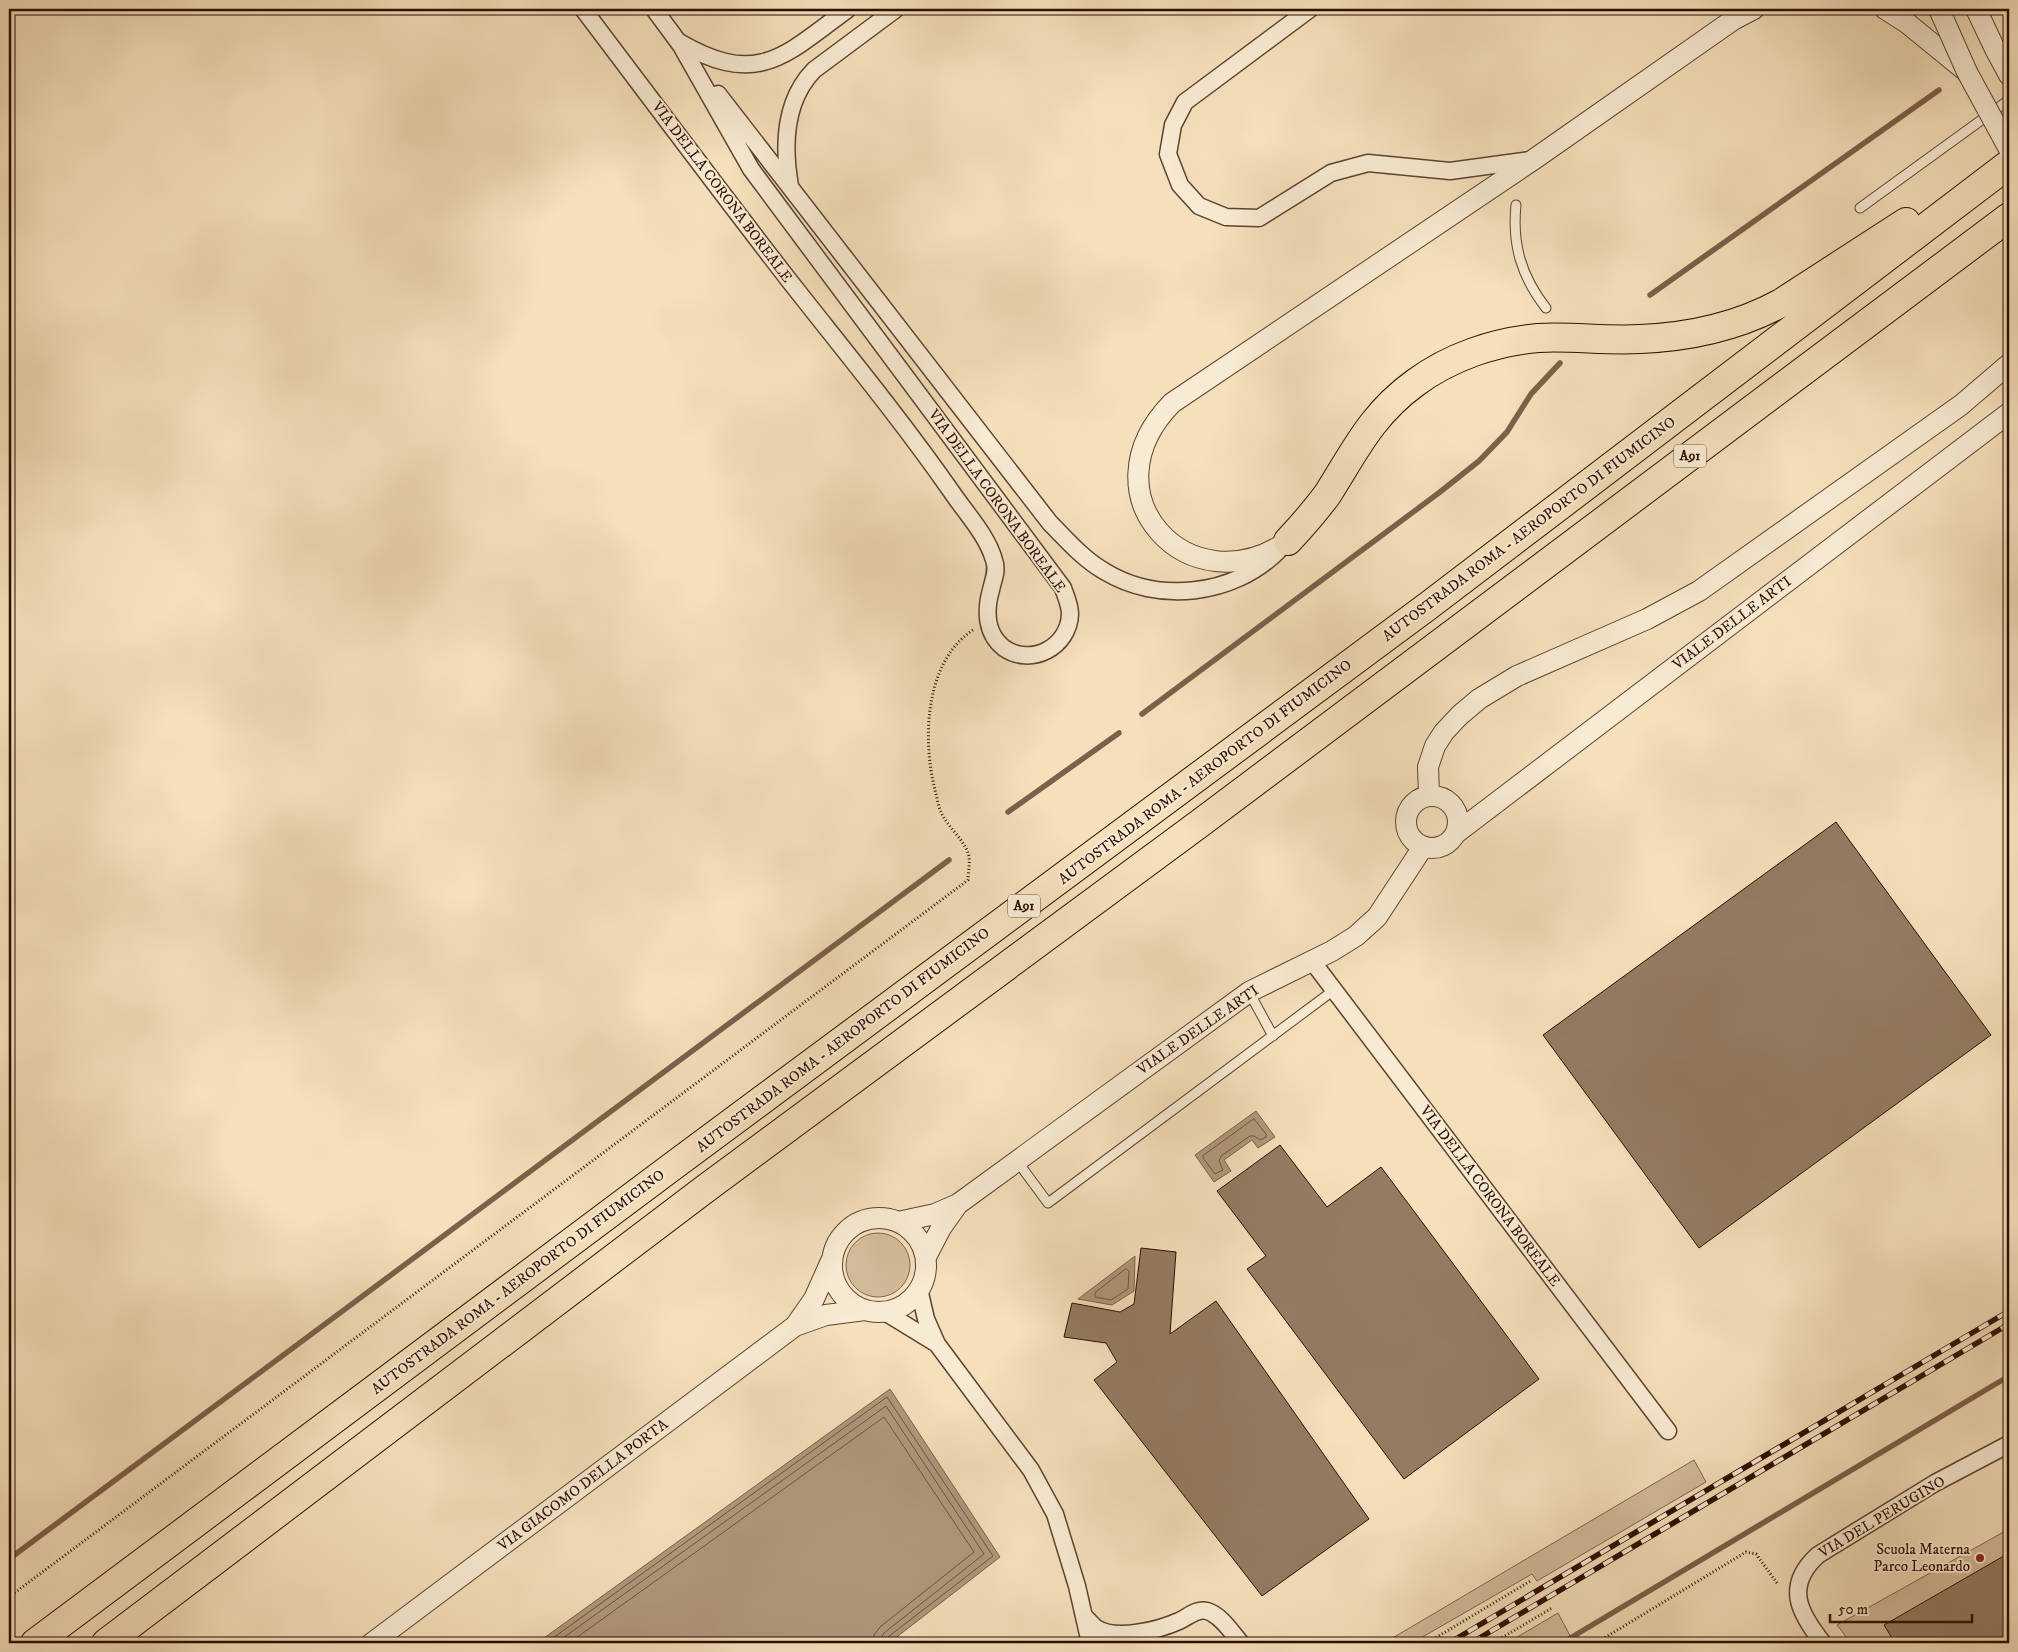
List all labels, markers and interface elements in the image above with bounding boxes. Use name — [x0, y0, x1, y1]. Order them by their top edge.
street label: VIA DELLA CORONA BOREALE — [647, 97, 797, 287]
street label: VIA DELLA CORONA BOREALE — [924, 405, 1070, 597]
street label: AUTOSTRADA ROMA - AEROPORTO DI FIUMICINO — [1379, 412, 1679, 646]
road number: A91 — [1674, 444, 1706, 468]
street label: VIALE DELLE ARTI — [1668, 572, 1795, 675]
street label: AUTOSTRADA ROMA - AEROPORTO DI FIUMICINO — [1055, 655, 1355, 889]
road number: A91 — [1008, 894, 1040, 918]
street label: AUTOSTRADA ROMA - AEROPORTO DI FIUMICINO — [693, 923, 993, 1157]
street label: VIALE DELLE ARTI — [1133, 981, 1262, 1080]
street label: VIA DELLA CORONA BOREALE — [1415, 1101, 1565, 1291]
street label: AUTOSTRADA ROMA - AEROPORTO DI FIUMICINO — [368, 1165, 668, 1399]
street label: VIA GIACOMO DELLA PORTA — [493, 1414, 672, 1556]
street label: VIA DEL PERUGINO — [1815, 1472, 1949, 1563]
place label: Scuola Materna Parco Leonardo — [1874, 1540, 1971, 1576]
marker: Scuola Materna Parco Leonardo — [1974, 1552, 1986, 1564]
scale bar — [1830, 1592, 1973, 1624]
text: 50 m — [1838, 1600, 1868, 1619]

